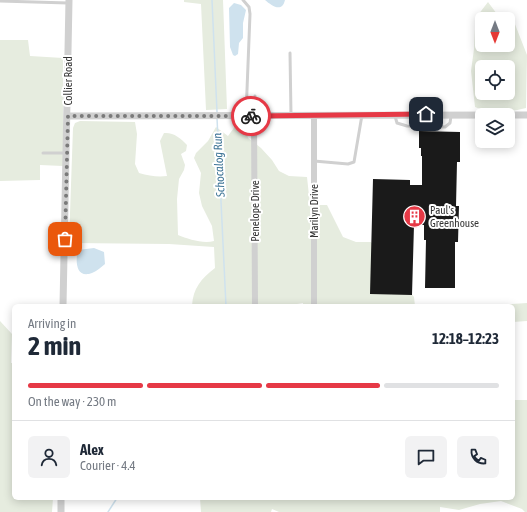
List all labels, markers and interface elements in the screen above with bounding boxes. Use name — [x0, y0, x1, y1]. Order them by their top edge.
north arrow — [475, 12, 515, 52]
map controls — [475, 12, 515, 148]
street label: Collier Road — [62, 56, 74, 106]
button: locate — [475, 60, 515, 100]
courier — [231, 96, 271, 136]
pin — [409, 97, 443, 131]
icon: home — [415, 103, 437, 125]
icon: bike — [240, 105, 262, 127]
button: layers — [475, 108, 515, 148]
water label: Schocalog Run — [210, 132, 228, 199]
street label: Penelope Drive — [249, 180, 261, 242]
street label: Marilyn Drive — [308, 184, 320, 238]
building icon: Paul's Greenhouse — [402, 203, 428, 229]
place label: Paul's Greenhouse — [430, 204, 479, 229]
pin — [48, 222, 82, 256]
icon: bag — [54, 228, 76, 250]
text: Arriving in — [28, 316, 76, 331]
text: 12:18–12:23 — [432, 330, 499, 347]
text: 2 min — [28, 331, 81, 361]
text: On the way · 230 m — [28, 394, 116, 409]
button: person — [28, 436, 70, 478]
button: chat — [405, 436, 447, 478]
button: phone — [457, 436, 499, 478]
text: Alex — [80, 441, 104, 458]
text: Courier · 4.4 — [80, 458, 136, 473]

